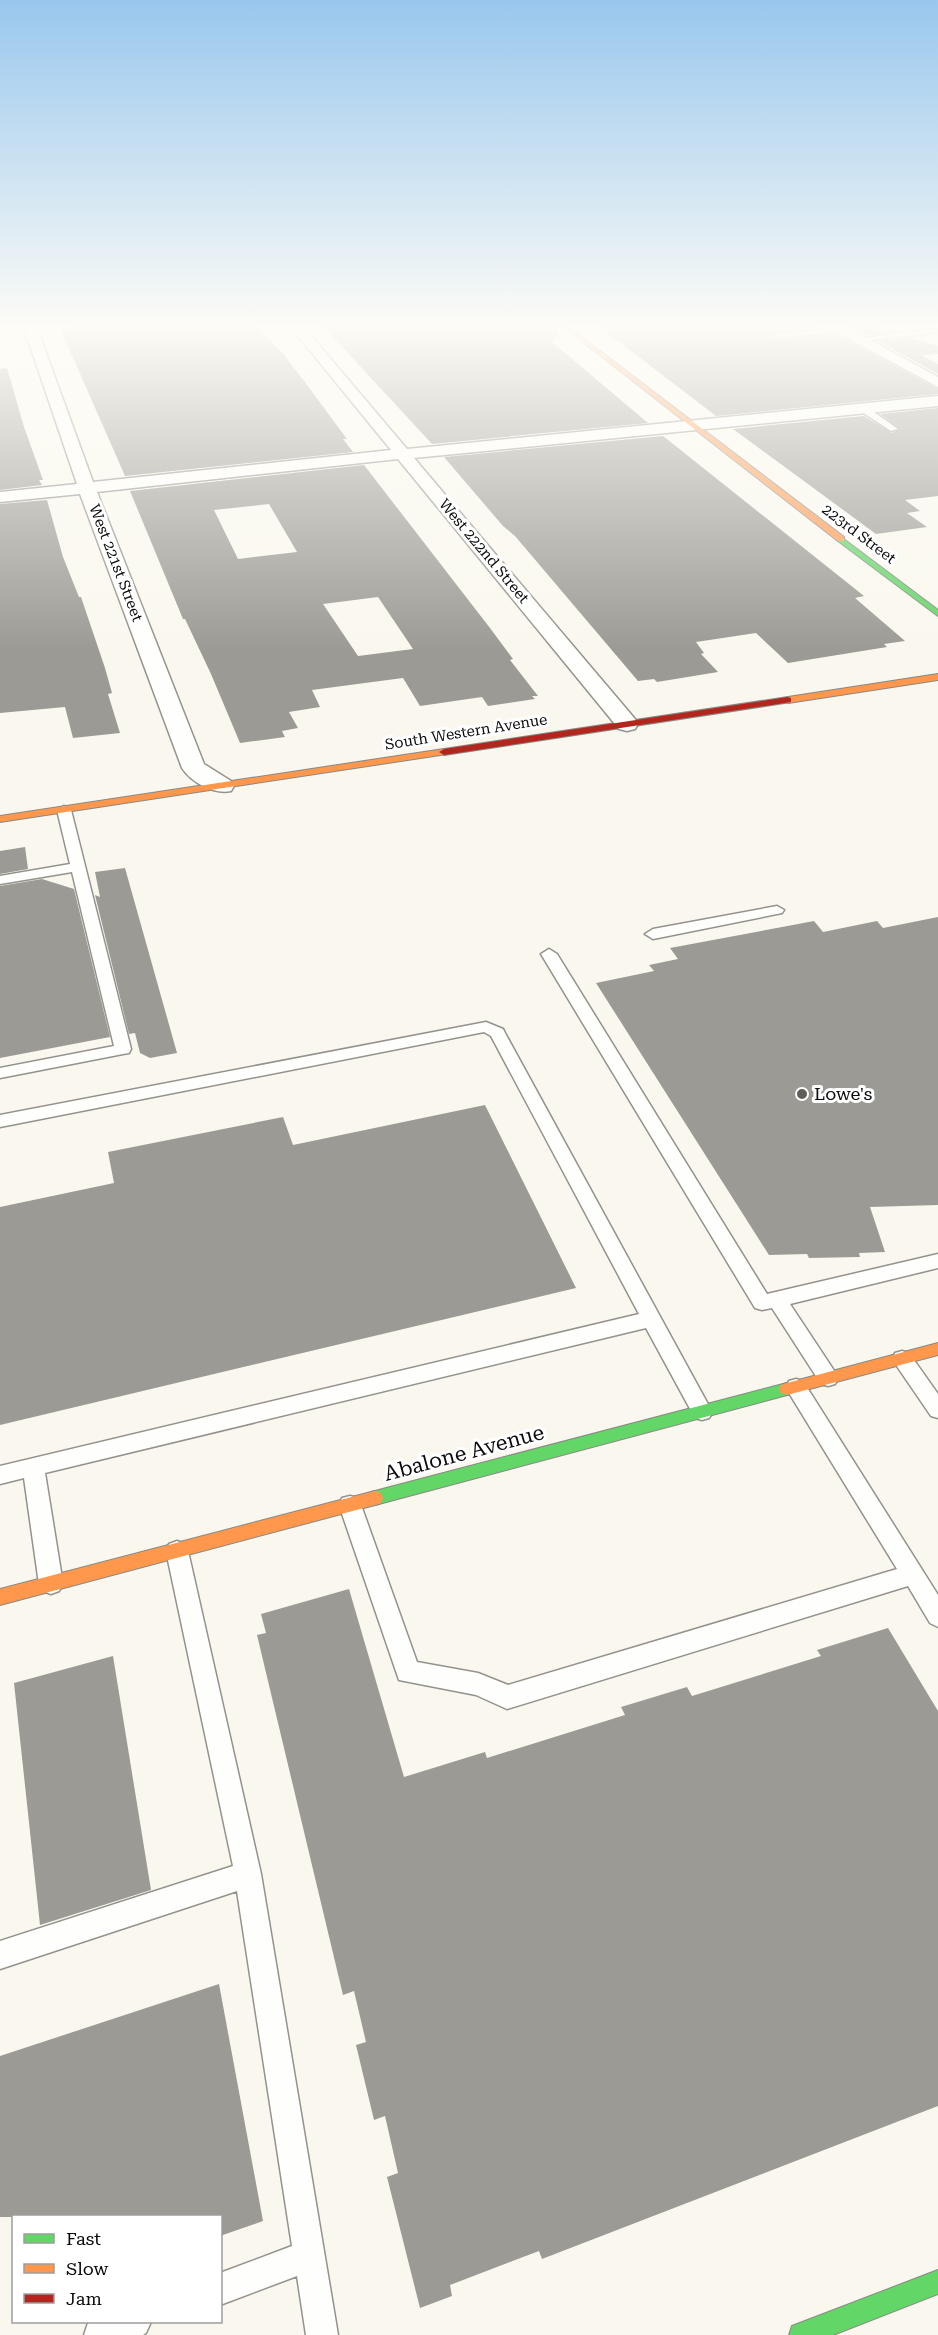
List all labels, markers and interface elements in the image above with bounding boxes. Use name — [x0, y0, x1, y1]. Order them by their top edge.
street label: West 222nd Street — [435, 495, 533, 607]
street label: 223rd Street — [819, 500, 900, 568]
street label: West 221st Street — [85, 502, 147, 625]
street label: South Western Avenue — [383, 710, 549, 754]
place label: Lowe's — [814, 1083, 872, 1104]
marker: Lowe's — [795, 1087, 809, 1101]
street label: Abalone Avenue — [381, 1420, 547, 1486]
legend — [12, 2215, 222, 2323]
text: Fast — [66, 2228, 101, 2249]
text: Slow — [66, 2258, 108, 2279]
text: Jam — [66, 2288, 102, 2309]

